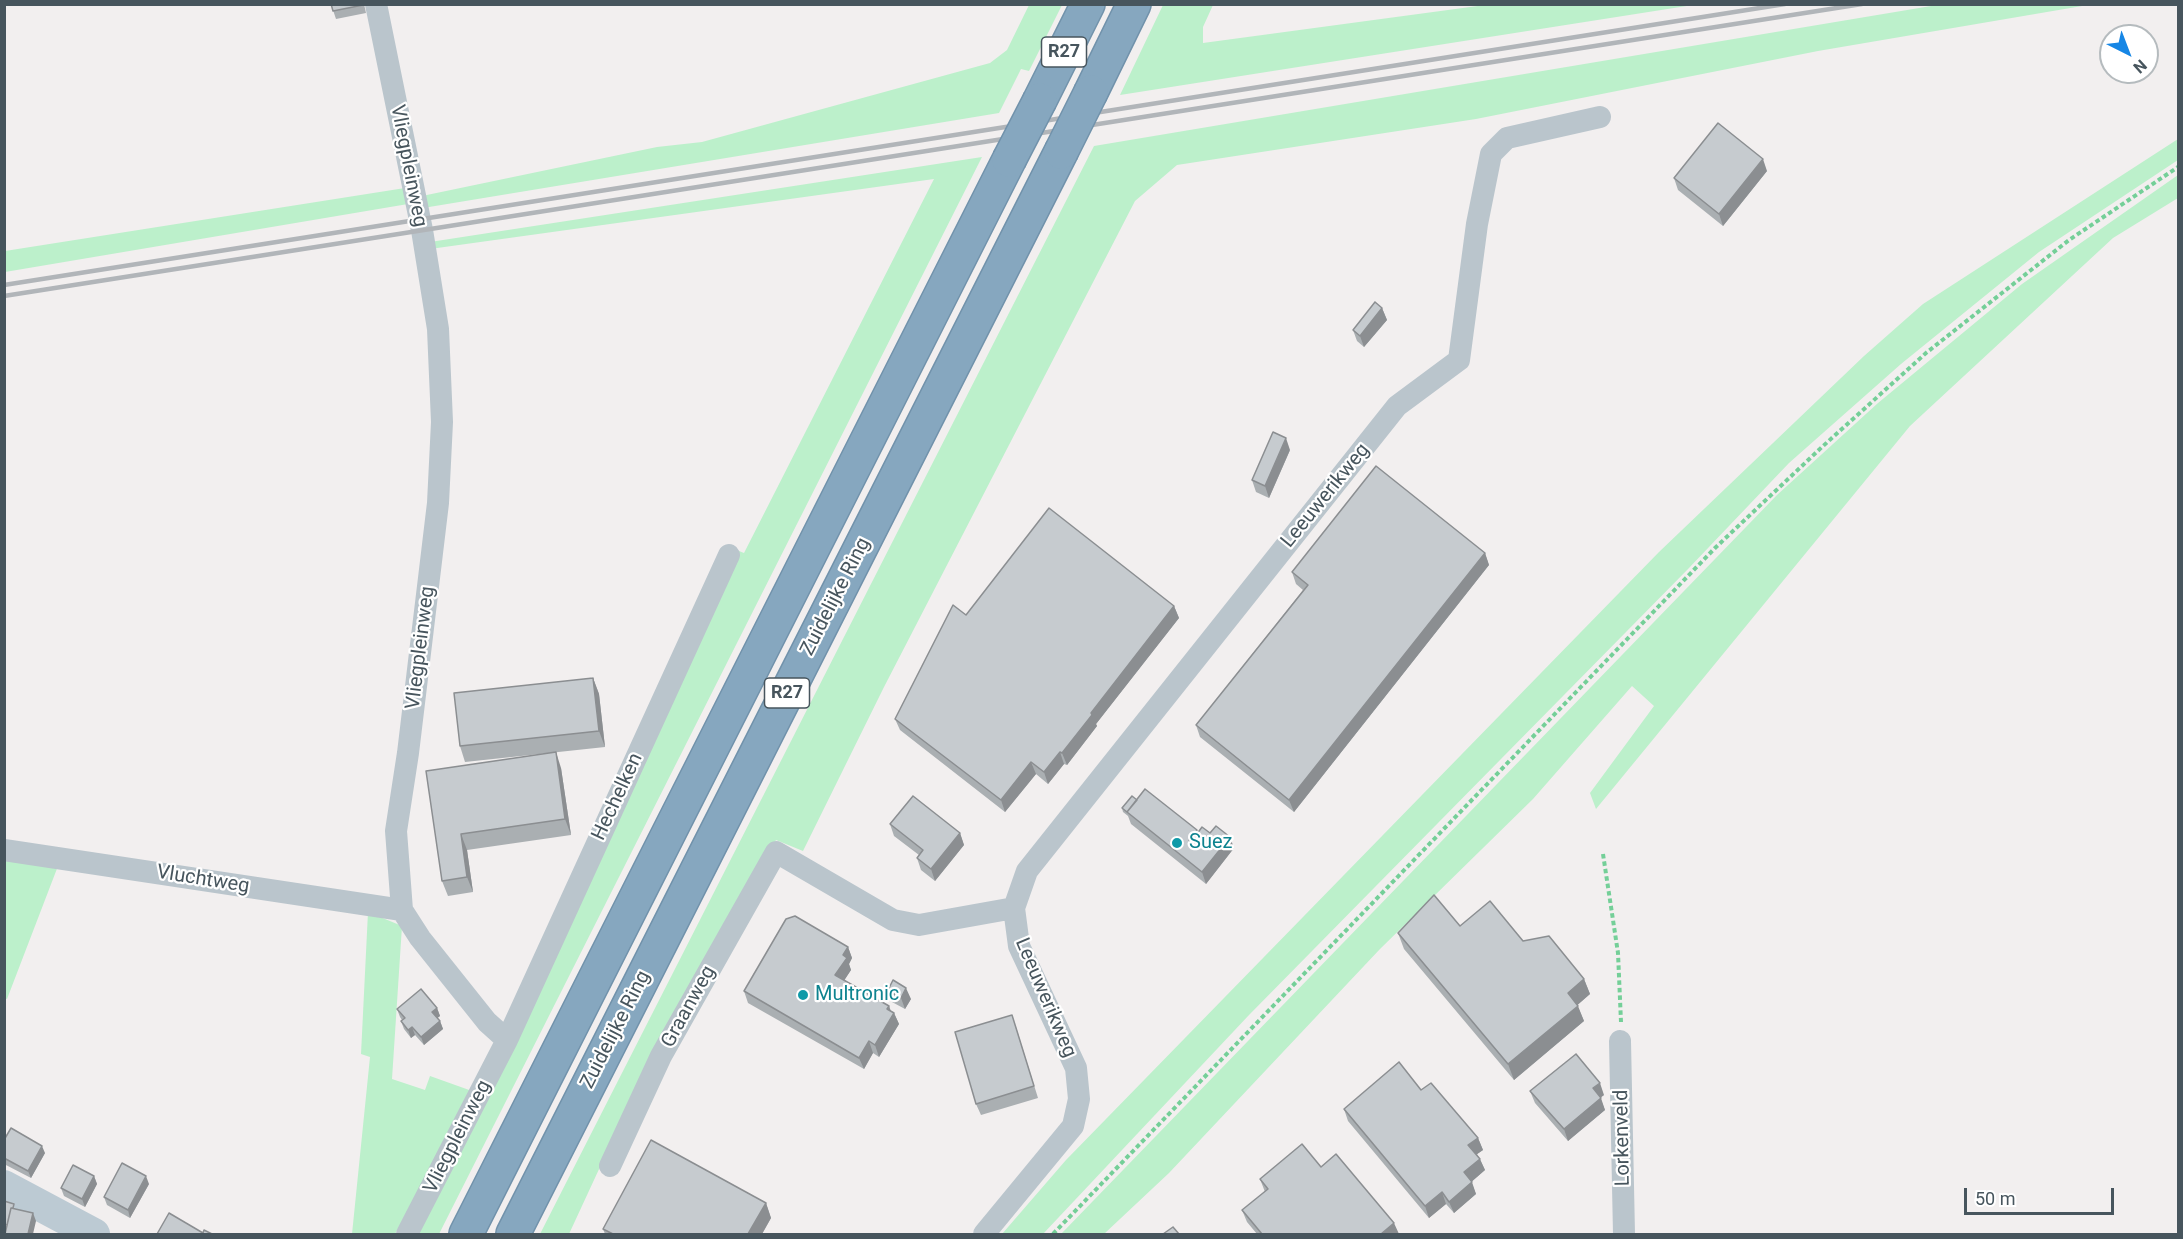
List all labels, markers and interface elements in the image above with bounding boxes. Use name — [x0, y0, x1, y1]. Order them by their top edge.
north arrow — [2099, 24, 2159, 84]
road number: R27 — [1042, 37, 1086, 67]
text: N — [2129, 55, 2151, 77]
street label: Vliegpleinweg — [384, 103, 432, 229]
street label: Leeuwerikweg — [1277, 439, 1375, 553]
street label: Zuidelijke Ring — [796, 534, 876, 660]
street label: Vliegpleinweg — [402, 585, 440, 711]
road number: R27 — [764, 678, 810, 708]
street label: Hechelken — [587, 750, 649, 844]
place label: Suez — [1189, 831, 1232, 855]
marker: Suez — [1170, 836, 1184, 850]
street label: Vluchtweg — [155, 861, 251, 899]
street label: Leeuwerikweg — [1009, 935, 1081, 1061]
street label: Graanweg — [657, 962, 721, 1052]
street label: Zuidelijke Ring — [576, 967, 656, 1093]
place label: Multronic — [815, 983, 899, 1007]
marker: Multronic — [796, 988, 810, 1002]
street label: Vliegpleinweg — [419, 1076, 497, 1198]
street label: Lorkenveld — [1610, 1089, 1636, 1187]
scale bar — [1967, 1176, 2117, 1214]
text: 50 m — [1975, 1188, 2015, 1209]

